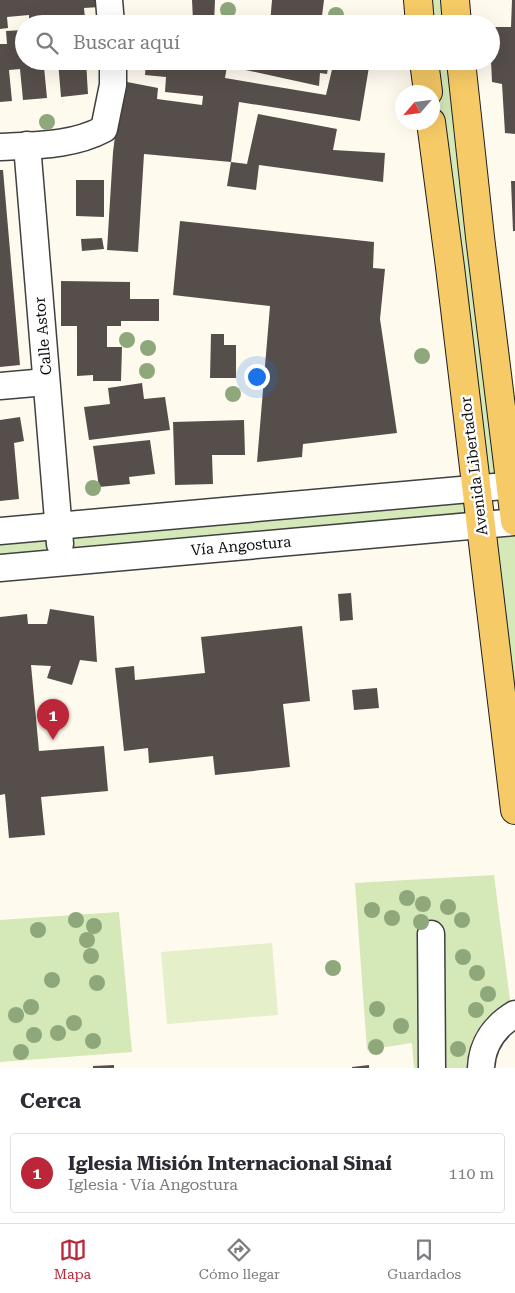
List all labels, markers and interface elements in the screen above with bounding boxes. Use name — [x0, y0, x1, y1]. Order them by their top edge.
search box — [15, 15, 500, 70]
icon: search — [33, 29, 61, 57]
text: Buscar aquí — [73, 31, 180, 54]
north arrow — [395, 85, 440, 130]
street label: Calle Astor — [31, 296, 55, 376]
your location — [244, 364, 270, 390]
street label: Avenida Libertador — [457, 396, 491, 536]
street label: Vía Angostura — [190, 533, 292, 559]
pin: 1 — [37, 699, 69, 740]
text: Cerca — [20, 1089, 81, 1113]
text: Iglesia Misión Internacional Sinaí — [68, 1152, 392, 1175]
text: 1 — [33, 1164, 41, 1183]
text: 110 m — [448, 1164, 494, 1183]
text: Iglesia · Vía Angostura — [68, 1175, 238, 1194]
tab: Mapa — [54, 1236, 91, 1282]
tab: Cómo llegar — [199, 1236, 280, 1282]
tab: Guardados — [387, 1236, 461, 1282]

